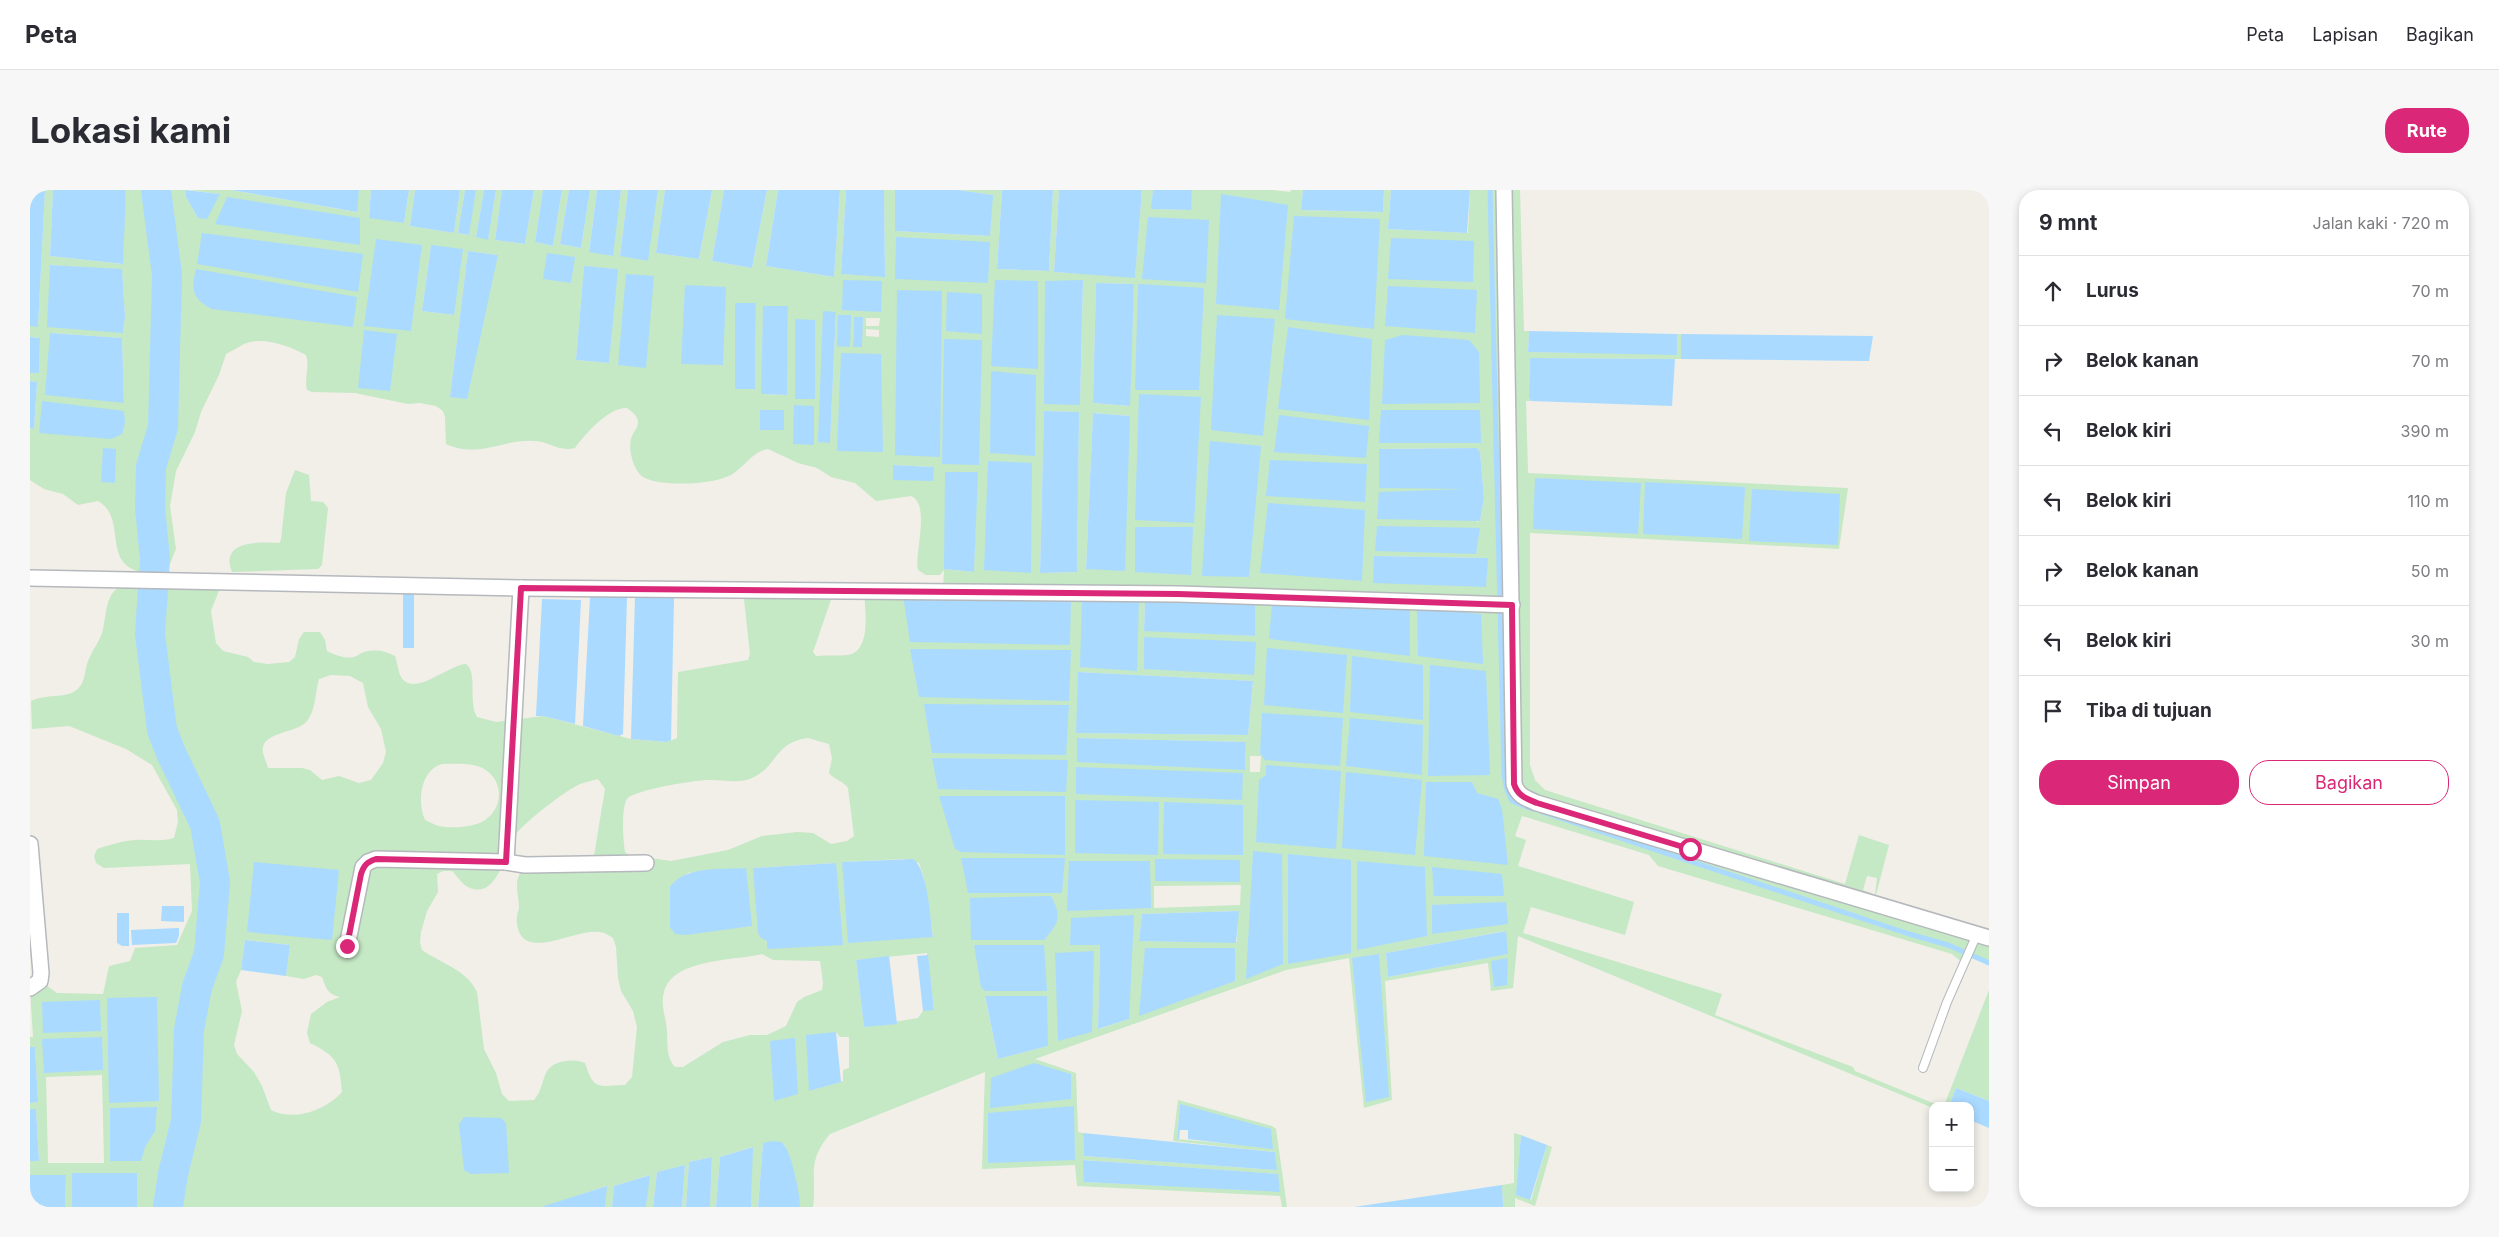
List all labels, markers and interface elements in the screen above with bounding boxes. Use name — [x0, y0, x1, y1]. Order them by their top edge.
text: Peta — [25, 20, 78, 49]
text: Peta — [2246, 24, 2284, 45]
text: Lapisan — [2312, 24, 2378, 45]
text: Bagikan — [2406, 24, 2474, 45]
button: Rute — [2385, 108, 2469, 153]
text: Lokasi kami — [30, 109, 231, 151]
text: 9 mnt — [2039, 210, 2098, 235]
text: Jalan kaki · 720 m — [2313, 213, 2449, 233]
icon: ahead — [2039, 277, 2067, 305]
text: Lurus — [2086, 279, 2139, 302]
text: 70 m — [2412, 281, 2449, 301]
icon: right — [2039, 347, 2067, 375]
text: Belok kanan — [2086, 349, 2199, 372]
text: 70 m — [2412, 351, 2449, 371]
icon: left — [2039, 417, 2067, 445]
text: Belok kiri — [2086, 419, 2171, 442]
text: 390 m — [2401, 421, 2449, 441]
icon: left — [2039, 487, 2067, 515]
text: Belok kiri — [2086, 489, 2171, 512]
text: 110 m — [2407, 491, 2449, 511]
icon: right — [2039, 557, 2067, 585]
text: Belok kanan — [2086, 559, 2199, 582]
text: 50 m — [2411, 561, 2449, 581]
icon: left — [2039, 627, 2067, 655]
text: Belok kiri — [2086, 629, 2171, 652]
text: 30 m — [2411, 631, 2449, 651]
icon: arrive — [2039, 697, 2067, 725]
text: Tiba di tujuan — [2086, 699, 2212, 722]
button: Simpan — [2039, 760, 2239, 805]
button: Bagikan — [2249, 760, 2449, 805]
route start — [1679, 838, 1702, 861]
route end — [336, 935, 359, 958]
map controls — [1929, 1102, 1974, 1192]
button: + — [1929, 1102, 1974, 1147]
button: − — [1929, 1147, 1974, 1192]

